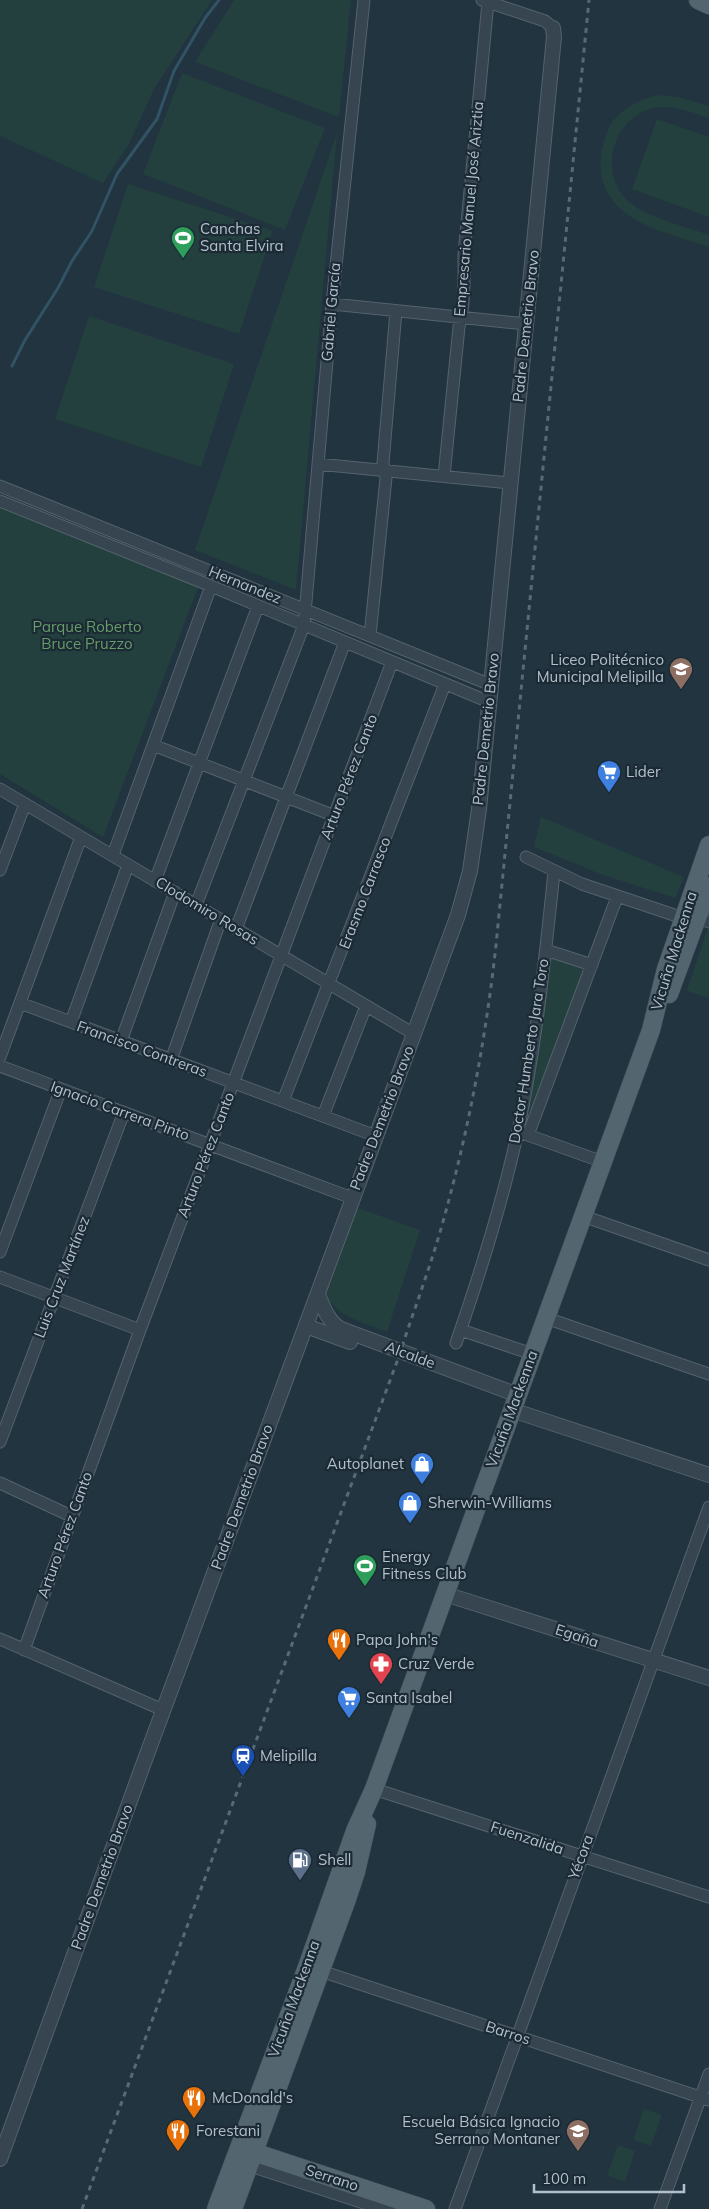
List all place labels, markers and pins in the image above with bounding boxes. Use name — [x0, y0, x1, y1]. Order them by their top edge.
place label: Canchas Santa Elvira — [200, 219, 284, 255]
sports icon: Canchas Santa Elvira — [170, 225, 196, 259]
place label: Liceo Politécnico Municipal Melipilla — [537, 650, 664, 686]
school or university icon: Liceo Politécnico Municipal Melipilla — [668, 656, 694, 690]
supermarket icon: Lider — [596, 759, 622, 793]
place label: Lider — [626, 762, 661, 781]
shop icon: Autoplanet — [409, 1451, 435, 1485]
place label: Autoplanet — [327, 1454, 404, 1473]
shop icon: Sherwin-Williams — [397, 1490, 423, 1524]
place label: Sherwin-Williams — [428, 1493, 552, 1512]
place label: Energy Fitness Club — [382, 1547, 466, 1583]
sports icon: Energy Fitness Club — [352, 1553, 378, 1587]
restaurant icon: Papa John's — [326, 1627, 352, 1661]
place label: Papa John's — [356, 1630, 438, 1649]
pharmacy icon: Cruz Verde — [368, 1651, 394, 1685]
place label: Cruz Verde — [398, 1654, 474, 1673]
supermarket icon: Santa Isabel — [336, 1685, 362, 1719]
place label: Santa Isabel — [366, 1688, 452, 1707]
station icon: Melipilla — [230, 1743, 256, 1777]
place label: Melipilla — [260, 1746, 317, 1765]
fuel station icon: Shell — [287, 1847, 313, 1881]
place label: Shell — [318, 1850, 351, 1869]
restaurant icon: McDonald's — [181, 2085, 207, 2119]
place label: McDonald's — [212, 2088, 293, 2107]
place label: Escuela Básica Ignacio Serrano Montaner — [402, 2112, 561, 2148]
restaurant icon: Forestani — [165, 2118, 191, 2152]
school or university icon: Escuela Básica Ignacio Serrano Montaner — [565, 2118, 591, 2152]
place label: Forestani — [196, 2121, 260, 2140]

